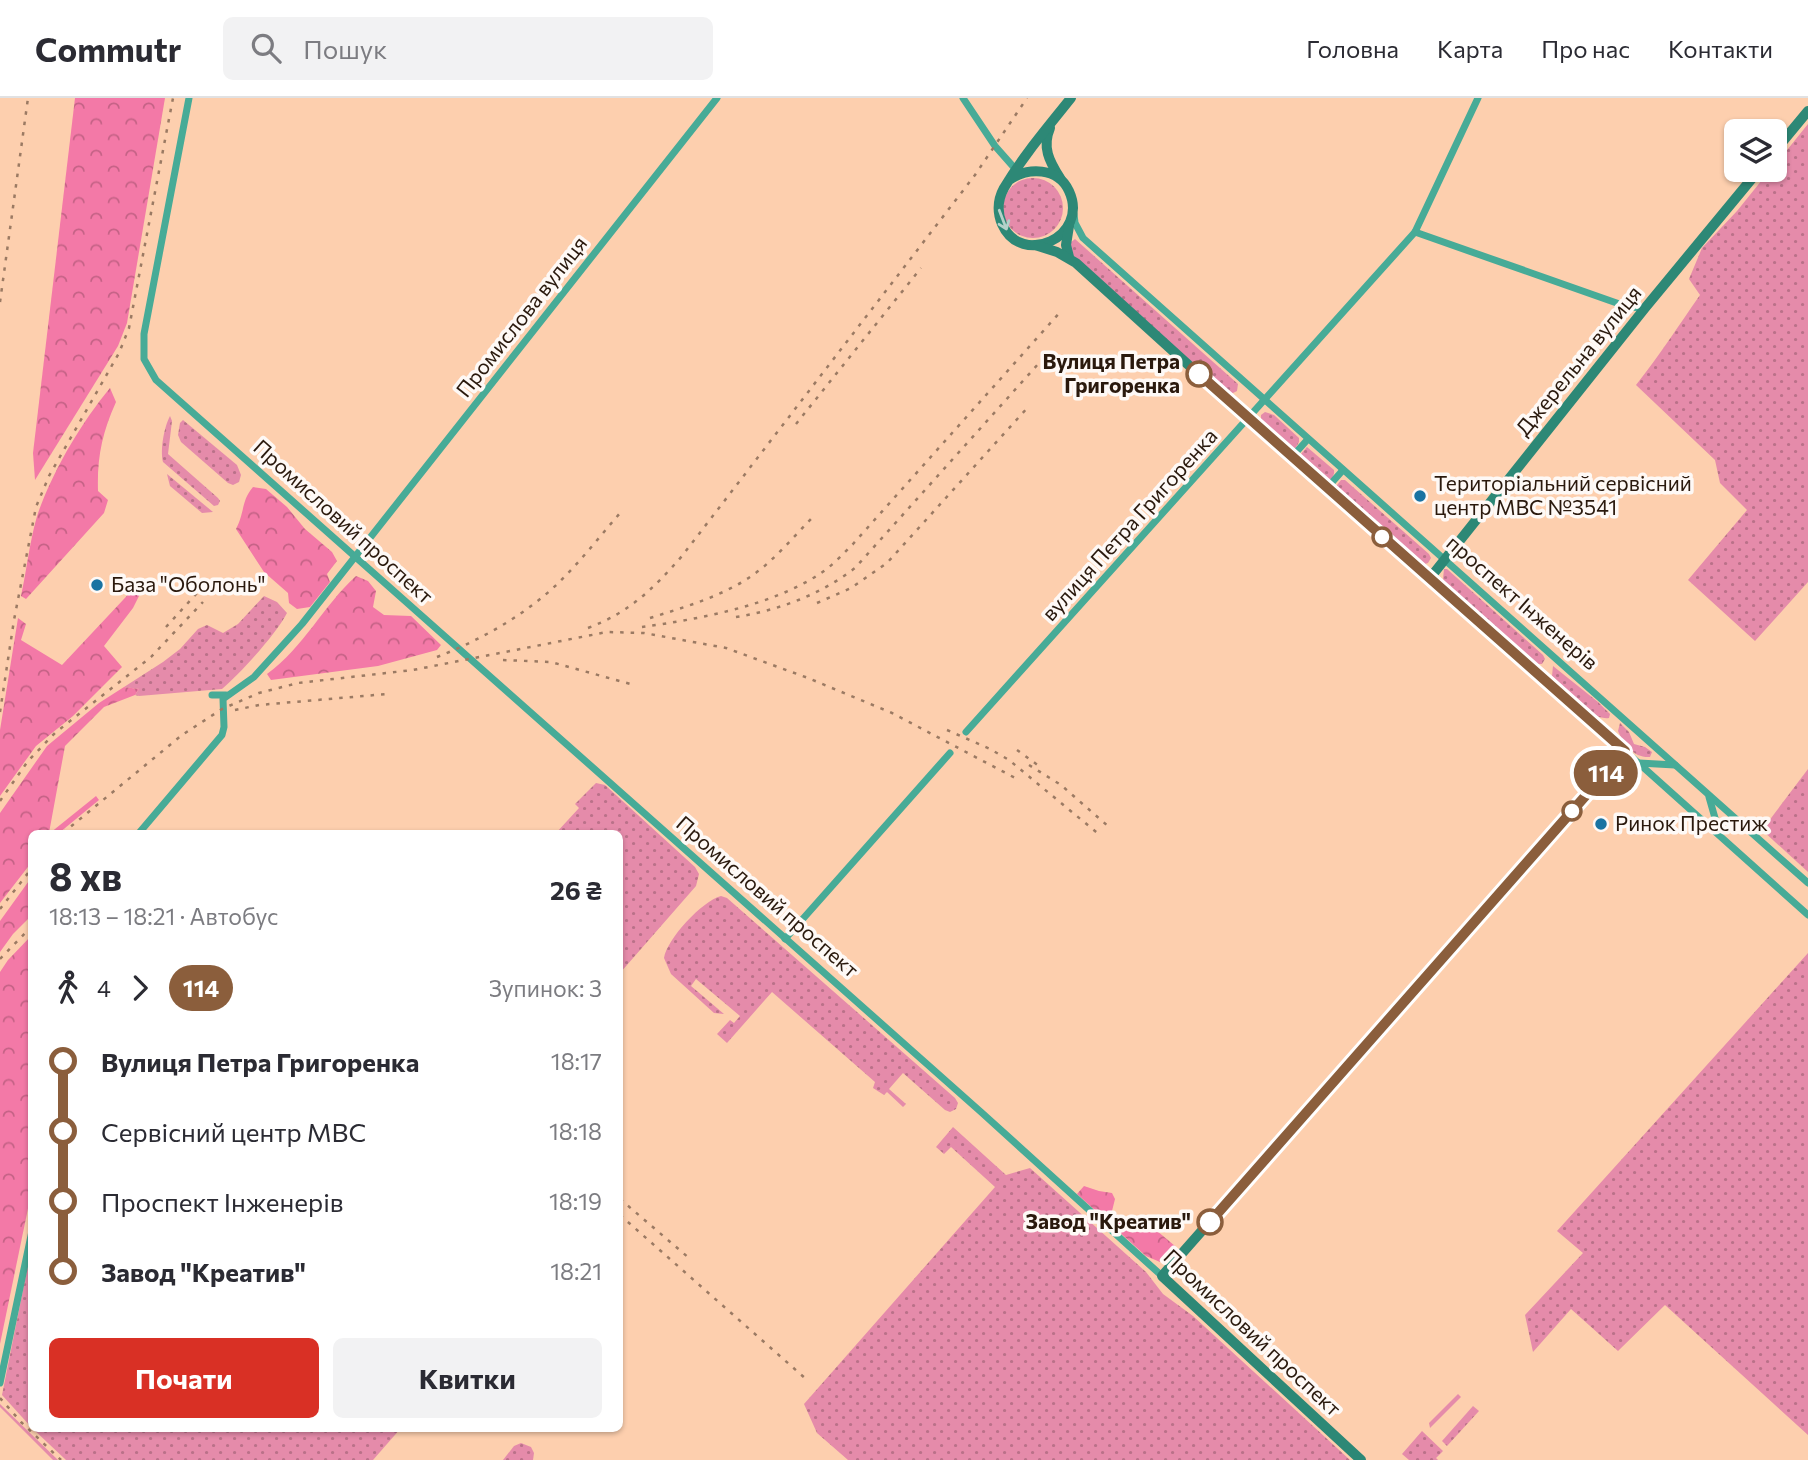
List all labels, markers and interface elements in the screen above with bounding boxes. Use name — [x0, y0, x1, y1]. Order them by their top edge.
search box — [223, 17, 713, 80]
text: Commutr — [35, 28, 181, 69]
icon: search — [247, 29, 285, 67]
text: Пошук — [303, 33, 387, 64]
text: Головна — [1306, 34, 1399, 63]
text: Карта — [1437, 34, 1503, 63]
text: Про нас — [1541, 34, 1630, 63]
text: Контакти — [1668, 34, 1773, 63]
map controls — [1724, 119, 1787, 182]
button: layers — [1724, 119, 1787, 182]
one-way arrow — [998, 209, 1010, 231]
street label: Промислова вулиця — [450, 231, 591, 401]
street label: Джерельна вулиця — [1510, 280, 1646, 440]
place label: Вулиця Петра Григоренка — [1042, 348, 1180, 397]
marker: Вулиця Петра Григоренка — [1186, 361, 1212, 387]
street label: вулиця Петра Григоренка — [1036, 423, 1222, 625]
street label: Промисловий проспект — [249, 434, 439, 608]
place label: Територіальний сервісний центр МВС №3541 — [1434, 470, 1692, 519]
marker: Територіальний сервісний центр МВС №3541 — [1412, 488, 1428, 504]
unlabelled marker — [1372, 527, 1392, 547]
street label: проспект Інженерів — [1442, 529, 1604, 674]
place label: База "Оболонь" — [111, 571, 265, 596]
marker: База "Оболонь" — [89, 577, 105, 593]
line badge: 114 — [1566, 750, 1646, 796]
text: 114 — [1588, 758, 1624, 787]
unlabelled marker — [1562, 801, 1582, 821]
street label: Промисловий проспект — [672, 810, 864, 982]
place label: Ринок Престиж — [1615, 810, 1768, 835]
marker: Ринок Престиж — [1593, 816, 1609, 832]
text: 8 хв — [49, 852, 122, 899]
text: 26 ₴ — [550, 874, 602, 905]
text: 18:13 – 18:21 · Автобус — [49, 902, 278, 930]
icon: walk — [49, 969, 87, 1007]
icon: forward — [121, 969, 159, 1007]
text: 114 — [183, 973, 219, 1002]
text: 4 — [97, 974, 111, 1002]
text: Зупинок: 3 — [489, 974, 602, 1002]
text: Вулиця Петра Григоренка — [101, 1046, 419, 1077]
text: 18:17 — [551, 1047, 602, 1075]
text: Сервісний центр МВС — [101, 1116, 366, 1147]
text: 18:18 — [549, 1117, 602, 1145]
text: Проспект Інженерів — [101, 1186, 344, 1217]
text: 18:19 — [549, 1187, 602, 1215]
place label: Завод "Креатив" — [1026, 1208, 1191, 1233]
marker: Завод "Креатив" — [1197, 1209, 1223, 1235]
street label: Промисловий проспект — [1159, 1243, 1347, 1421]
text: Завод "Креатив" — [101, 1256, 306, 1287]
text: 18:21 — [550, 1257, 602, 1285]
button: Почати — [49, 1338, 319, 1418]
button: Квитки — [333, 1338, 602, 1418]

